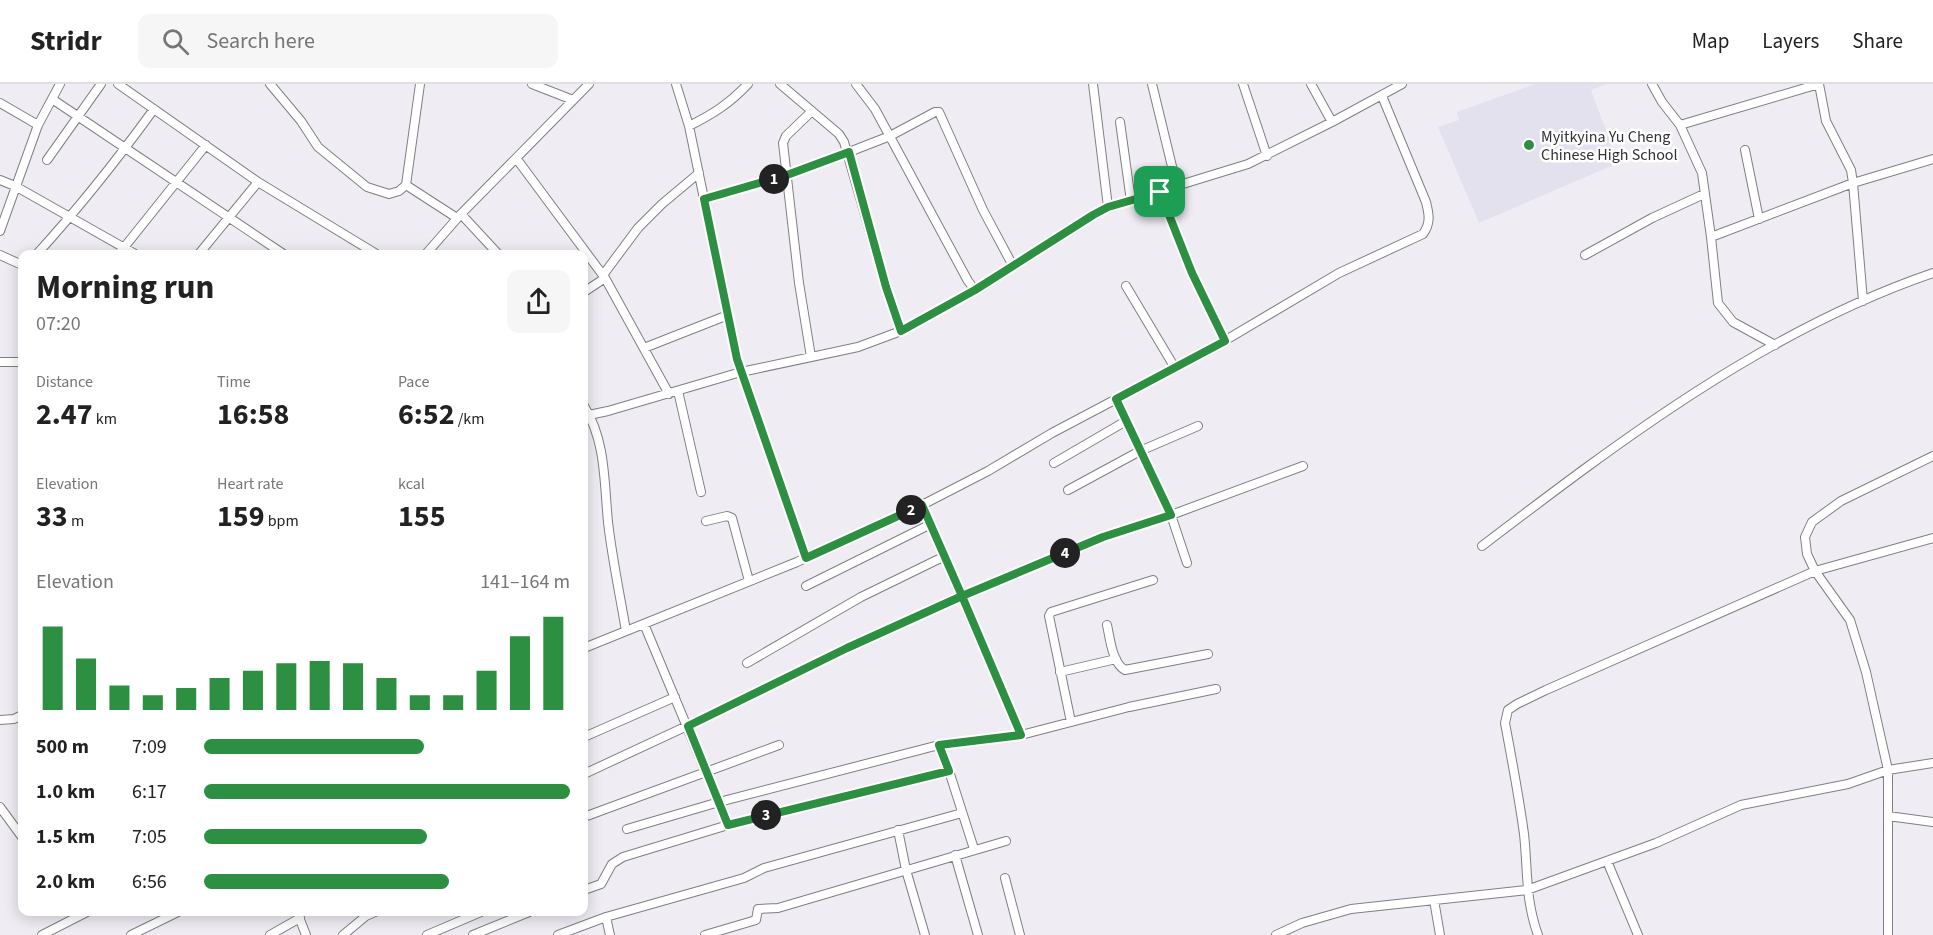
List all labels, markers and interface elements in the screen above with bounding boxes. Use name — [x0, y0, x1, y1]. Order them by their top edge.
search box — [138, 14, 558, 68]
text: Stridr — [30, 21, 102, 61]
icon: search — [159, 25, 192, 58]
text: Search here — [207, 25, 315, 57]
text: Map — [1692, 26, 1729, 56]
text: Layers — [1762, 26, 1819, 56]
text: Share — [1852, 26, 1903, 56]
place label: Myitkyina Yu Cheng Chinese High School — [1541, 126, 1678, 166]
marker: Myitkyina Yu Cheng Chinese High School — [1522, 138, 1536, 152]
pin: 1 — [759, 164, 789, 194]
pin — [1134, 166, 1185, 217]
text: 1 — [770, 168, 778, 190]
icon: arrive — [1143, 175, 1176, 208]
text: Morning run — [36, 264, 214, 311]
button: share — [507, 270, 570, 333]
text: 07:20 — [36, 310, 81, 338]
text: Distance — [36, 371, 93, 393]
text: Time — [217, 371, 251, 393]
text: Pace — [398, 371, 429, 393]
text: 2.47 — [36, 393, 93, 436]
text: 16:58 — [217, 393, 289, 436]
text: 6:52 — [398, 393, 455, 436]
text: km — [93, 408, 117, 430]
text: /km — [455, 408, 485, 430]
text: Elevation — [36, 473, 98, 495]
text: Heart rate — [217, 473, 284, 495]
text: kcal — [398, 473, 425, 495]
text: 33 — [36, 495, 68, 538]
text: 159 — [217, 495, 265, 538]
text: 155 — [398, 495, 446, 538]
pin: 2 — [896, 495, 926, 525]
text: 2 — [907, 499, 915, 521]
text: m — [68, 510, 84, 532]
text: bpm — [265, 510, 299, 532]
pin: 4 — [1050, 538, 1080, 568]
text: 4 — [1061, 542, 1069, 564]
text: Elevation — [36, 568, 114, 596]
text: 141–164 m — [480, 568, 570, 596]
text: 500 m — [36, 733, 89, 761]
text: 7:09 — [132, 733, 167, 761]
text: 1.0 km — [36, 778, 95, 806]
text: 6:17 — [132, 778, 167, 806]
pin: 3 — [751, 800, 781, 830]
text: 3 — [762, 804, 770, 826]
text: 1.5 km — [36, 823, 95, 851]
text: 7:05 — [132, 823, 167, 851]
text: 2.0 km — [36, 868, 95, 896]
text: 6:56 — [132, 868, 167, 896]

